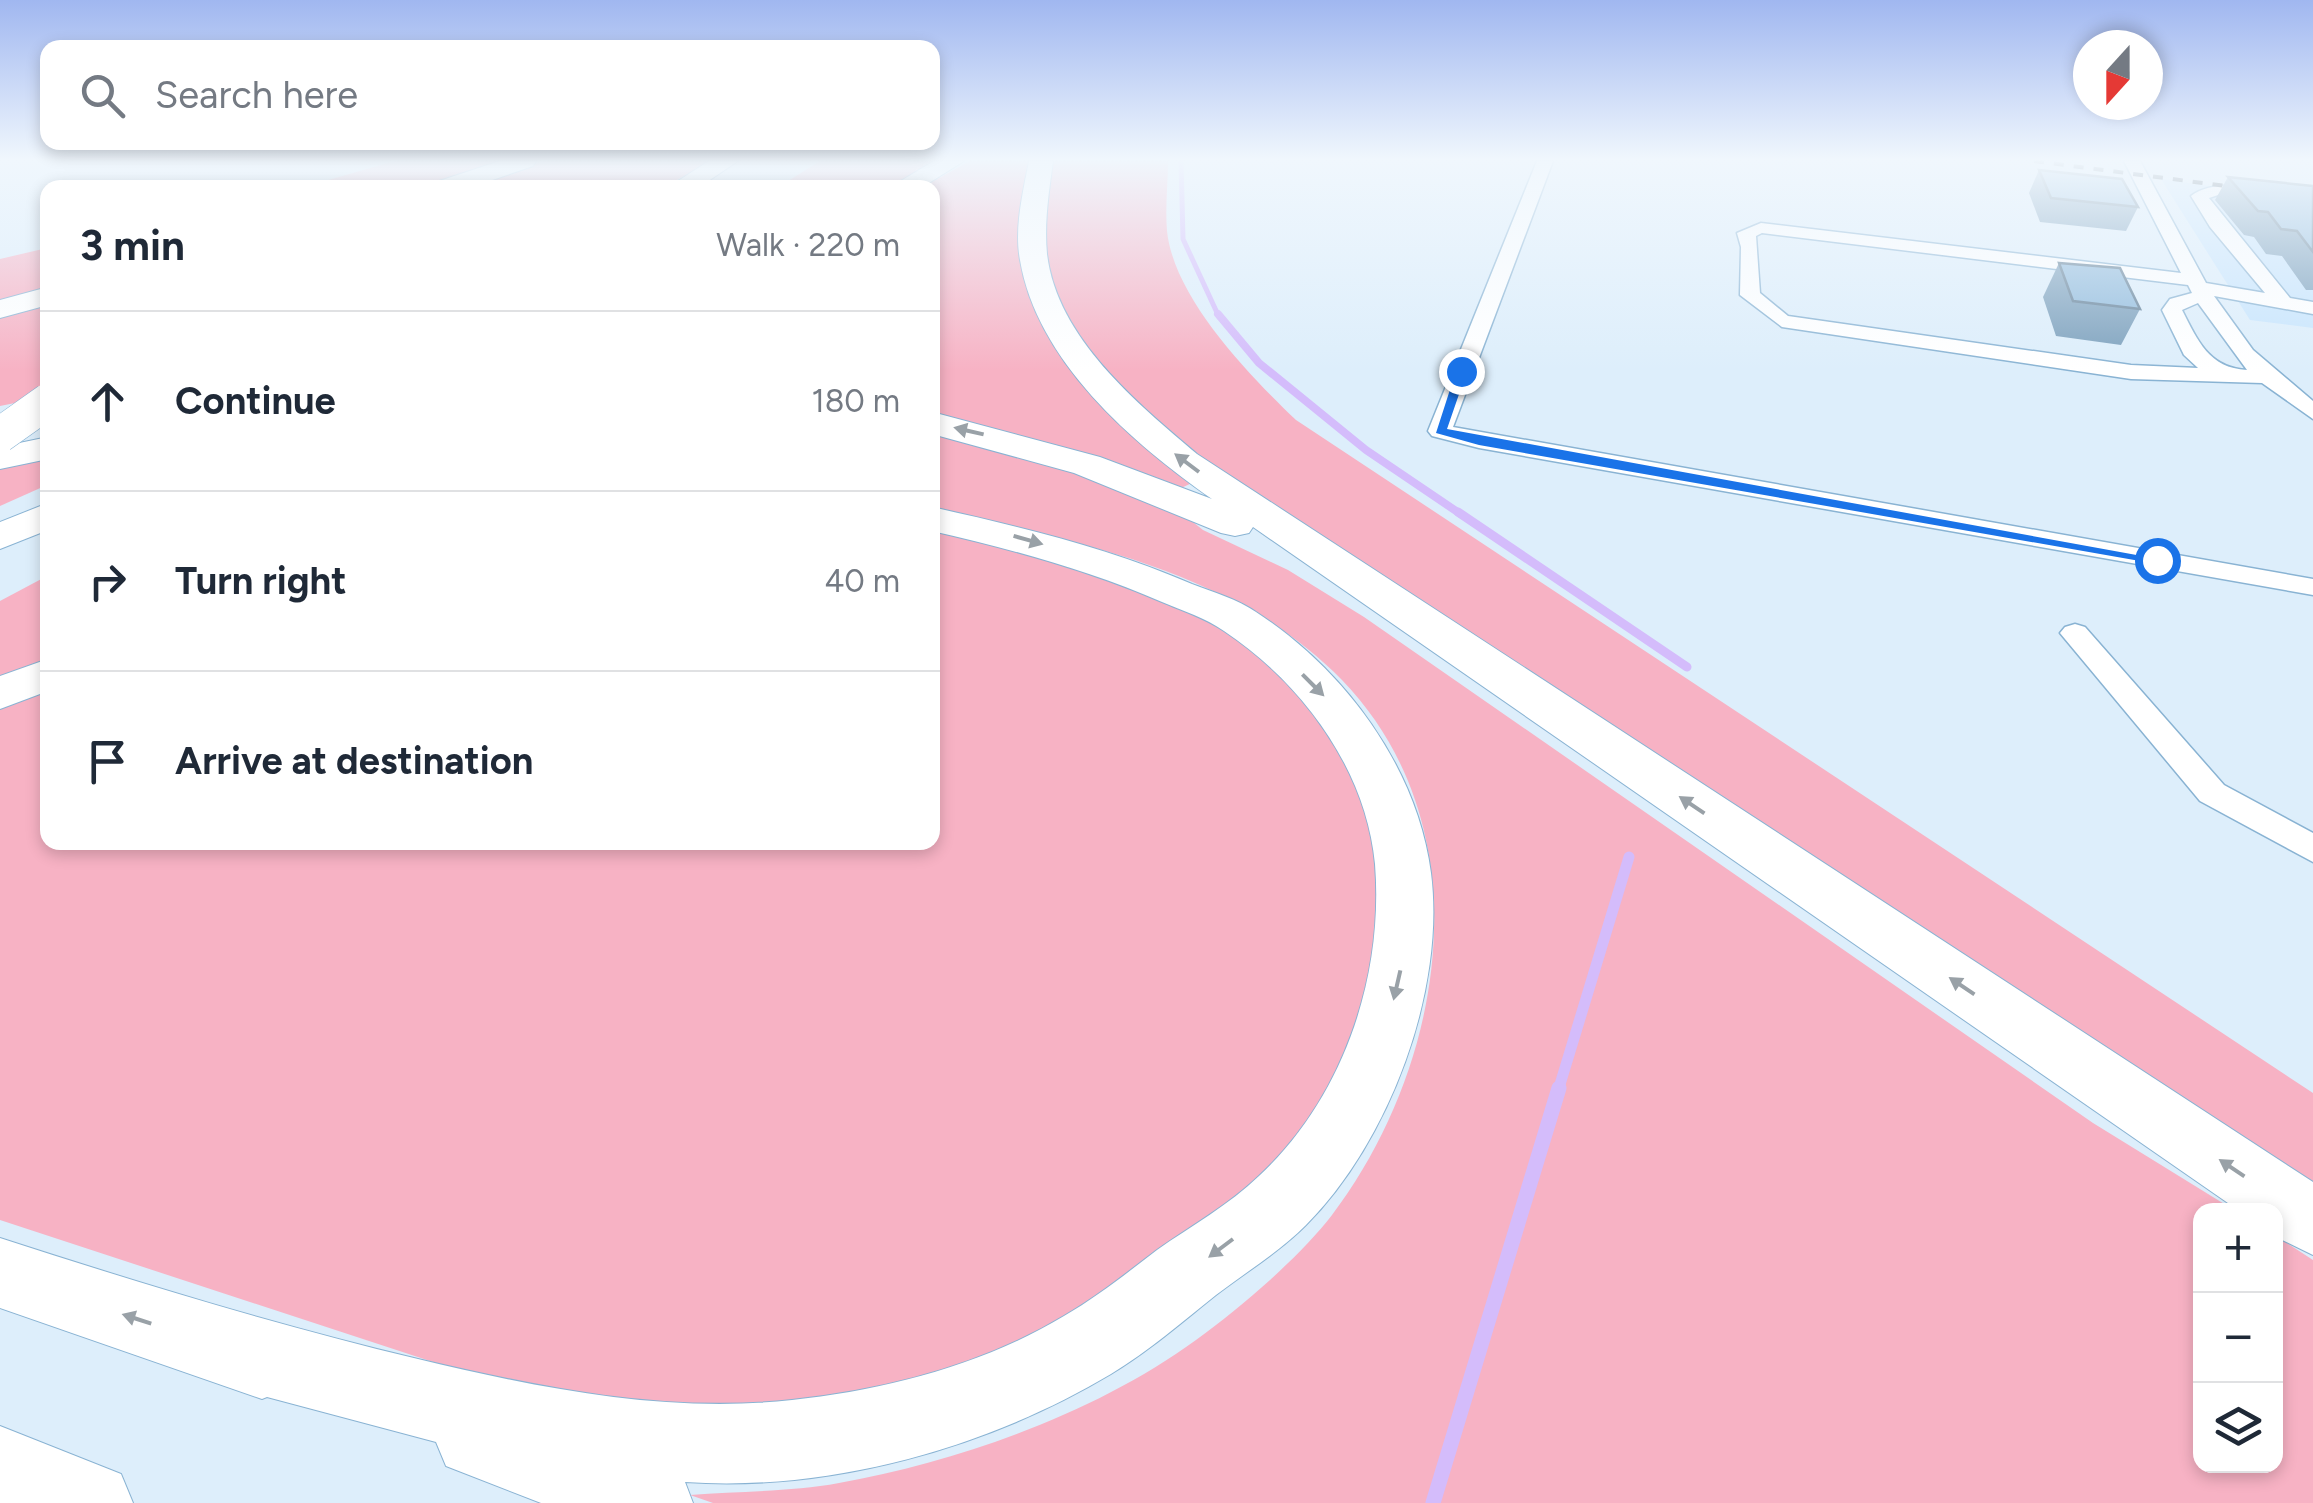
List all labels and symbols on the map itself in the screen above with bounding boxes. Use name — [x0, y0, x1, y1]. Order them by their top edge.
north arrow — [2073, 30, 2163, 120]
route end — [1439, 349, 1485, 395]
one-way arrow — [953, 423, 984, 439]
one-way arrow — [1174, 454, 1200, 474]
one-way arrow — [1012, 533, 1043, 549]
route start — [2135, 538, 2181, 584]
one-way arrow — [1300, 673, 1324, 697]
one-way arrow — [1679, 796, 1706, 815]
one-way arrow — [1389, 970, 1404, 1001]
one-way arrow — [1949, 978, 1976, 996]
one-way arrow — [2219, 1159, 2246, 1177]
one-way arrow — [1208, 1237, 1234, 1257]
one-way arrow — [122, 1310, 152, 1325]

